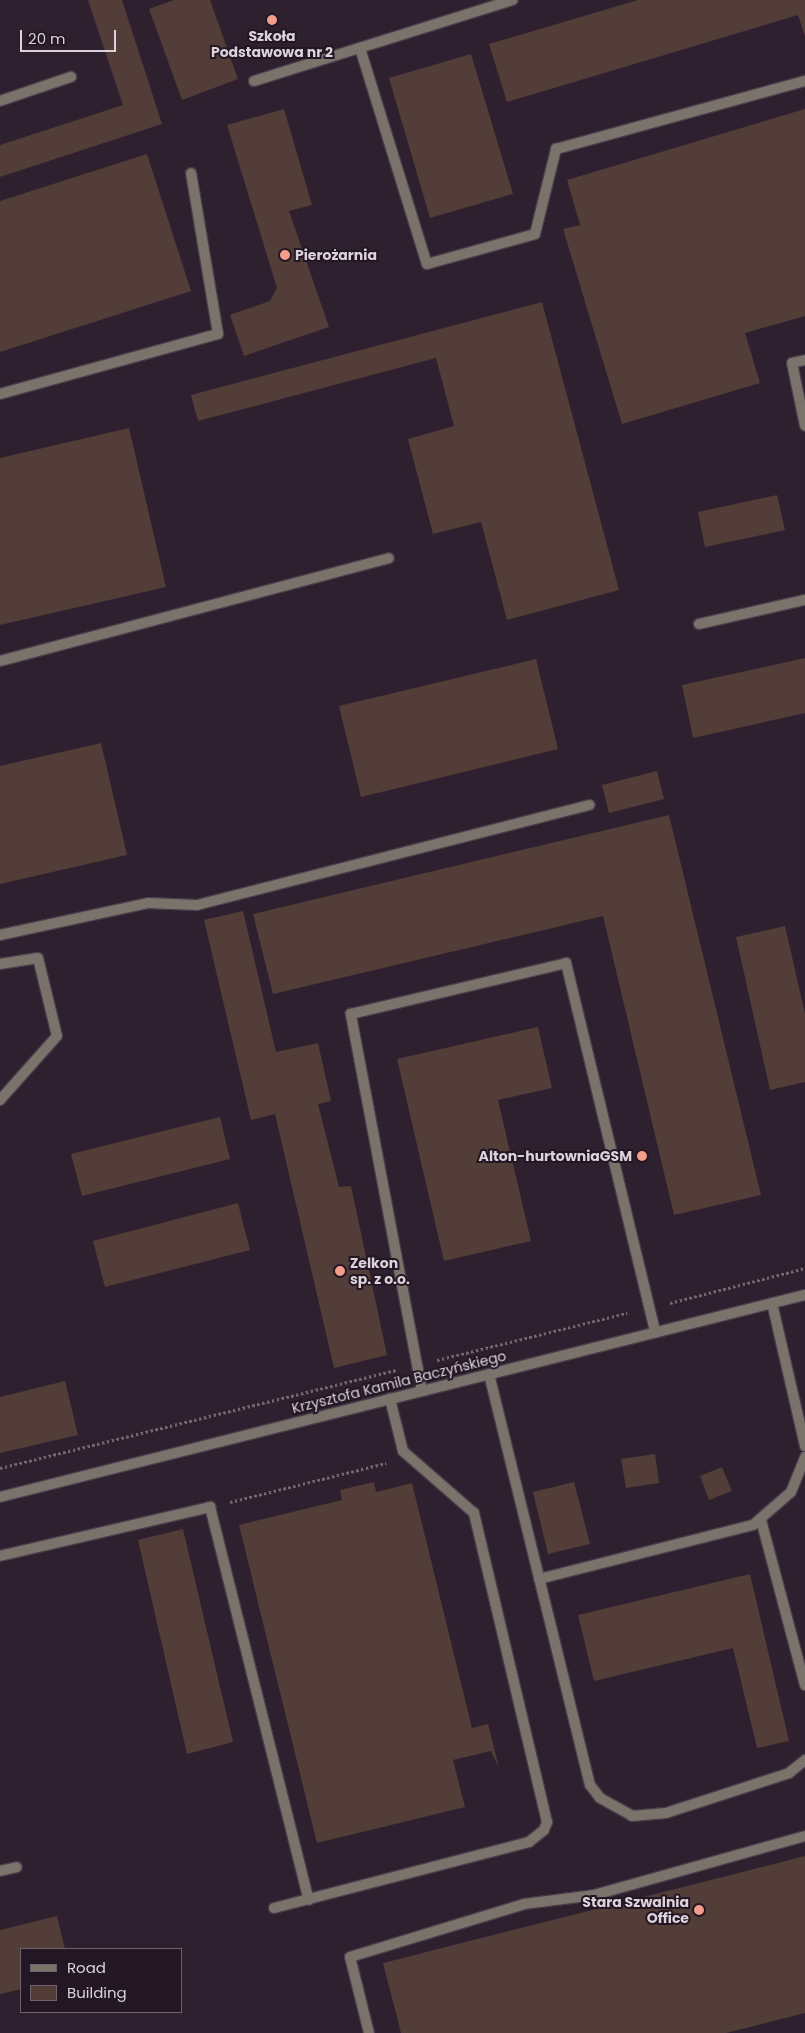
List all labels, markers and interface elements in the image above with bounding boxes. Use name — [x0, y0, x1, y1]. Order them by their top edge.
marker: Szkoła Podstawowa nr 2 — [266, 14, 278, 26]
scale bar — [22, 20, 119, 52]
text: 20 m — [28, 28, 66, 49]
place label: Szkoła Podstawowa nr 2 — [211, 28, 333, 60]
place label: Pierożarnia — [295, 247, 377, 263]
marker: Pierożarnia — [279, 249, 291, 261]
place label: Alton-hurtowniaGSM — [479, 1148, 632, 1164]
marker: Alton-hurtowniaGSM — [636, 1150, 648, 1162]
place label: Zelkon sp. z o.o. — [350, 1255, 410, 1288]
marker: Zelkon sp. z o.o. — [334, 1265, 346, 1277]
street label: Krzysztofa Kamila Baczyńskiego — [290, 1347, 508, 1417]
place label: Stara Szwalnia Office — [582, 1894, 689, 1926]
marker: Stara Szwalnia Office — [693, 1904, 705, 1916]
legend — [20, 1948, 182, 2013]
text: Road — [67, 1957, 106, 1978]
text: Building — [67, 1982, 127, 2003]

